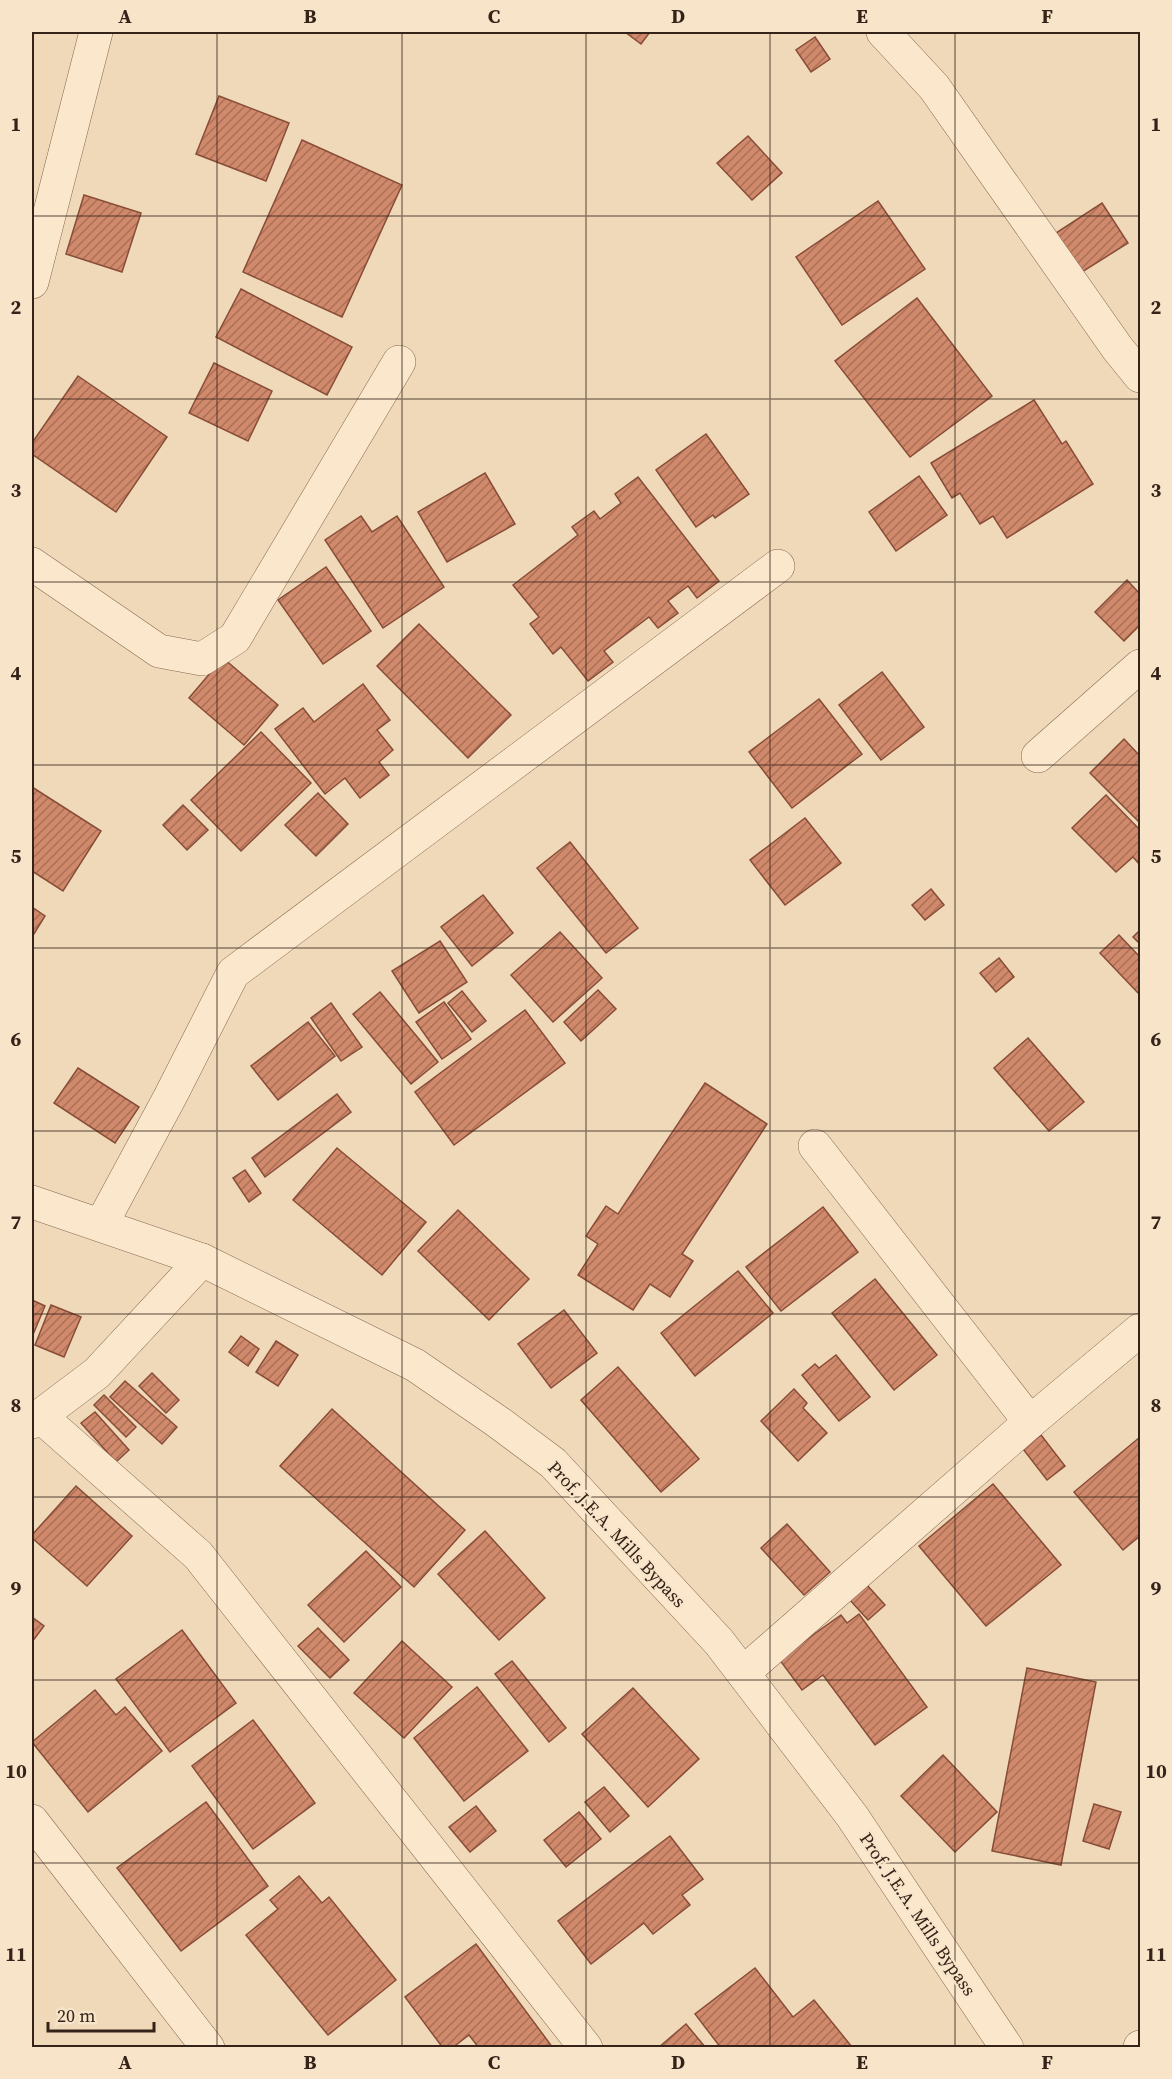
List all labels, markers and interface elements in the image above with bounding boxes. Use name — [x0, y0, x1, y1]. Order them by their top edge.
text: A — [118, 2, 132, 30]
text: B — [303, 2, 317, 30]
text: C — [488, 2, 500, 30]
text: D — [671, 2, 685, 30]
text: E — [856, 2, 868, 30]
text: F — [1041, 2, 1053, 30]
text: 1 — [11, 110, 21, 138]
text: 1 — [1151, 110, 1161, 138]
text: 2 — [11, 293, 22, 321]
text: 2 — [1151, 293, 1162, 321]
text: 3 — [11, 476, 22, 504]
text: 3 — [1151, 476, 1162, 504]
text: 4 — [11, 659, 22, 687]
text: 4 — [1151, 659, 1162, 687]
text: 5 — [11, 842, 22, 870]
text: 5 — [1151, 842, 1162, 870]
text: 6 — [11, 1025, 22, 1053]
text: 6 — [1151, 1025, 1162, 1053]
text: 7 — [11, 1208, 22, 1236]
text: 7 — [1151, 1208, 1162, 1236]
text: 8 — [11, 1391, 21, 1419]
text: 8 — [1151, 1391, 1161, 1419]
street label: Prof. J.E.A. Mills Bypass — [542, 1455, 692, 1613]
text: 9 — [11, 1574, 22, 1602]
text: 9 — [1151, 1574, 1162, 1602]
text: 10 — [5, 1757, 27, 1785]
text: 10 — [1145, 1757, 1167, 1785]
street label: Prof. J.E.A. Mills Bypass — [854, 1827, 982, 2001]
text: 11 — [5, 1940, 27, 1968]
text: 11 — [1145, 1940, 1167, 1968]
scale bar — [48, 1995, 154, 2033]
text: 20 m — [57, 2003, 95, 2028]
text: A — [118, 2048, 132, 2076]
text: B — [303, 2048, 317, 2076]
text: C — [488, 2048, 500, 2076]
text: D — [671, 2048, 685, 2076]
text: E — [856, 2048, 868, 2076]
text: F — [1041, 2048, 1053, 2076]

